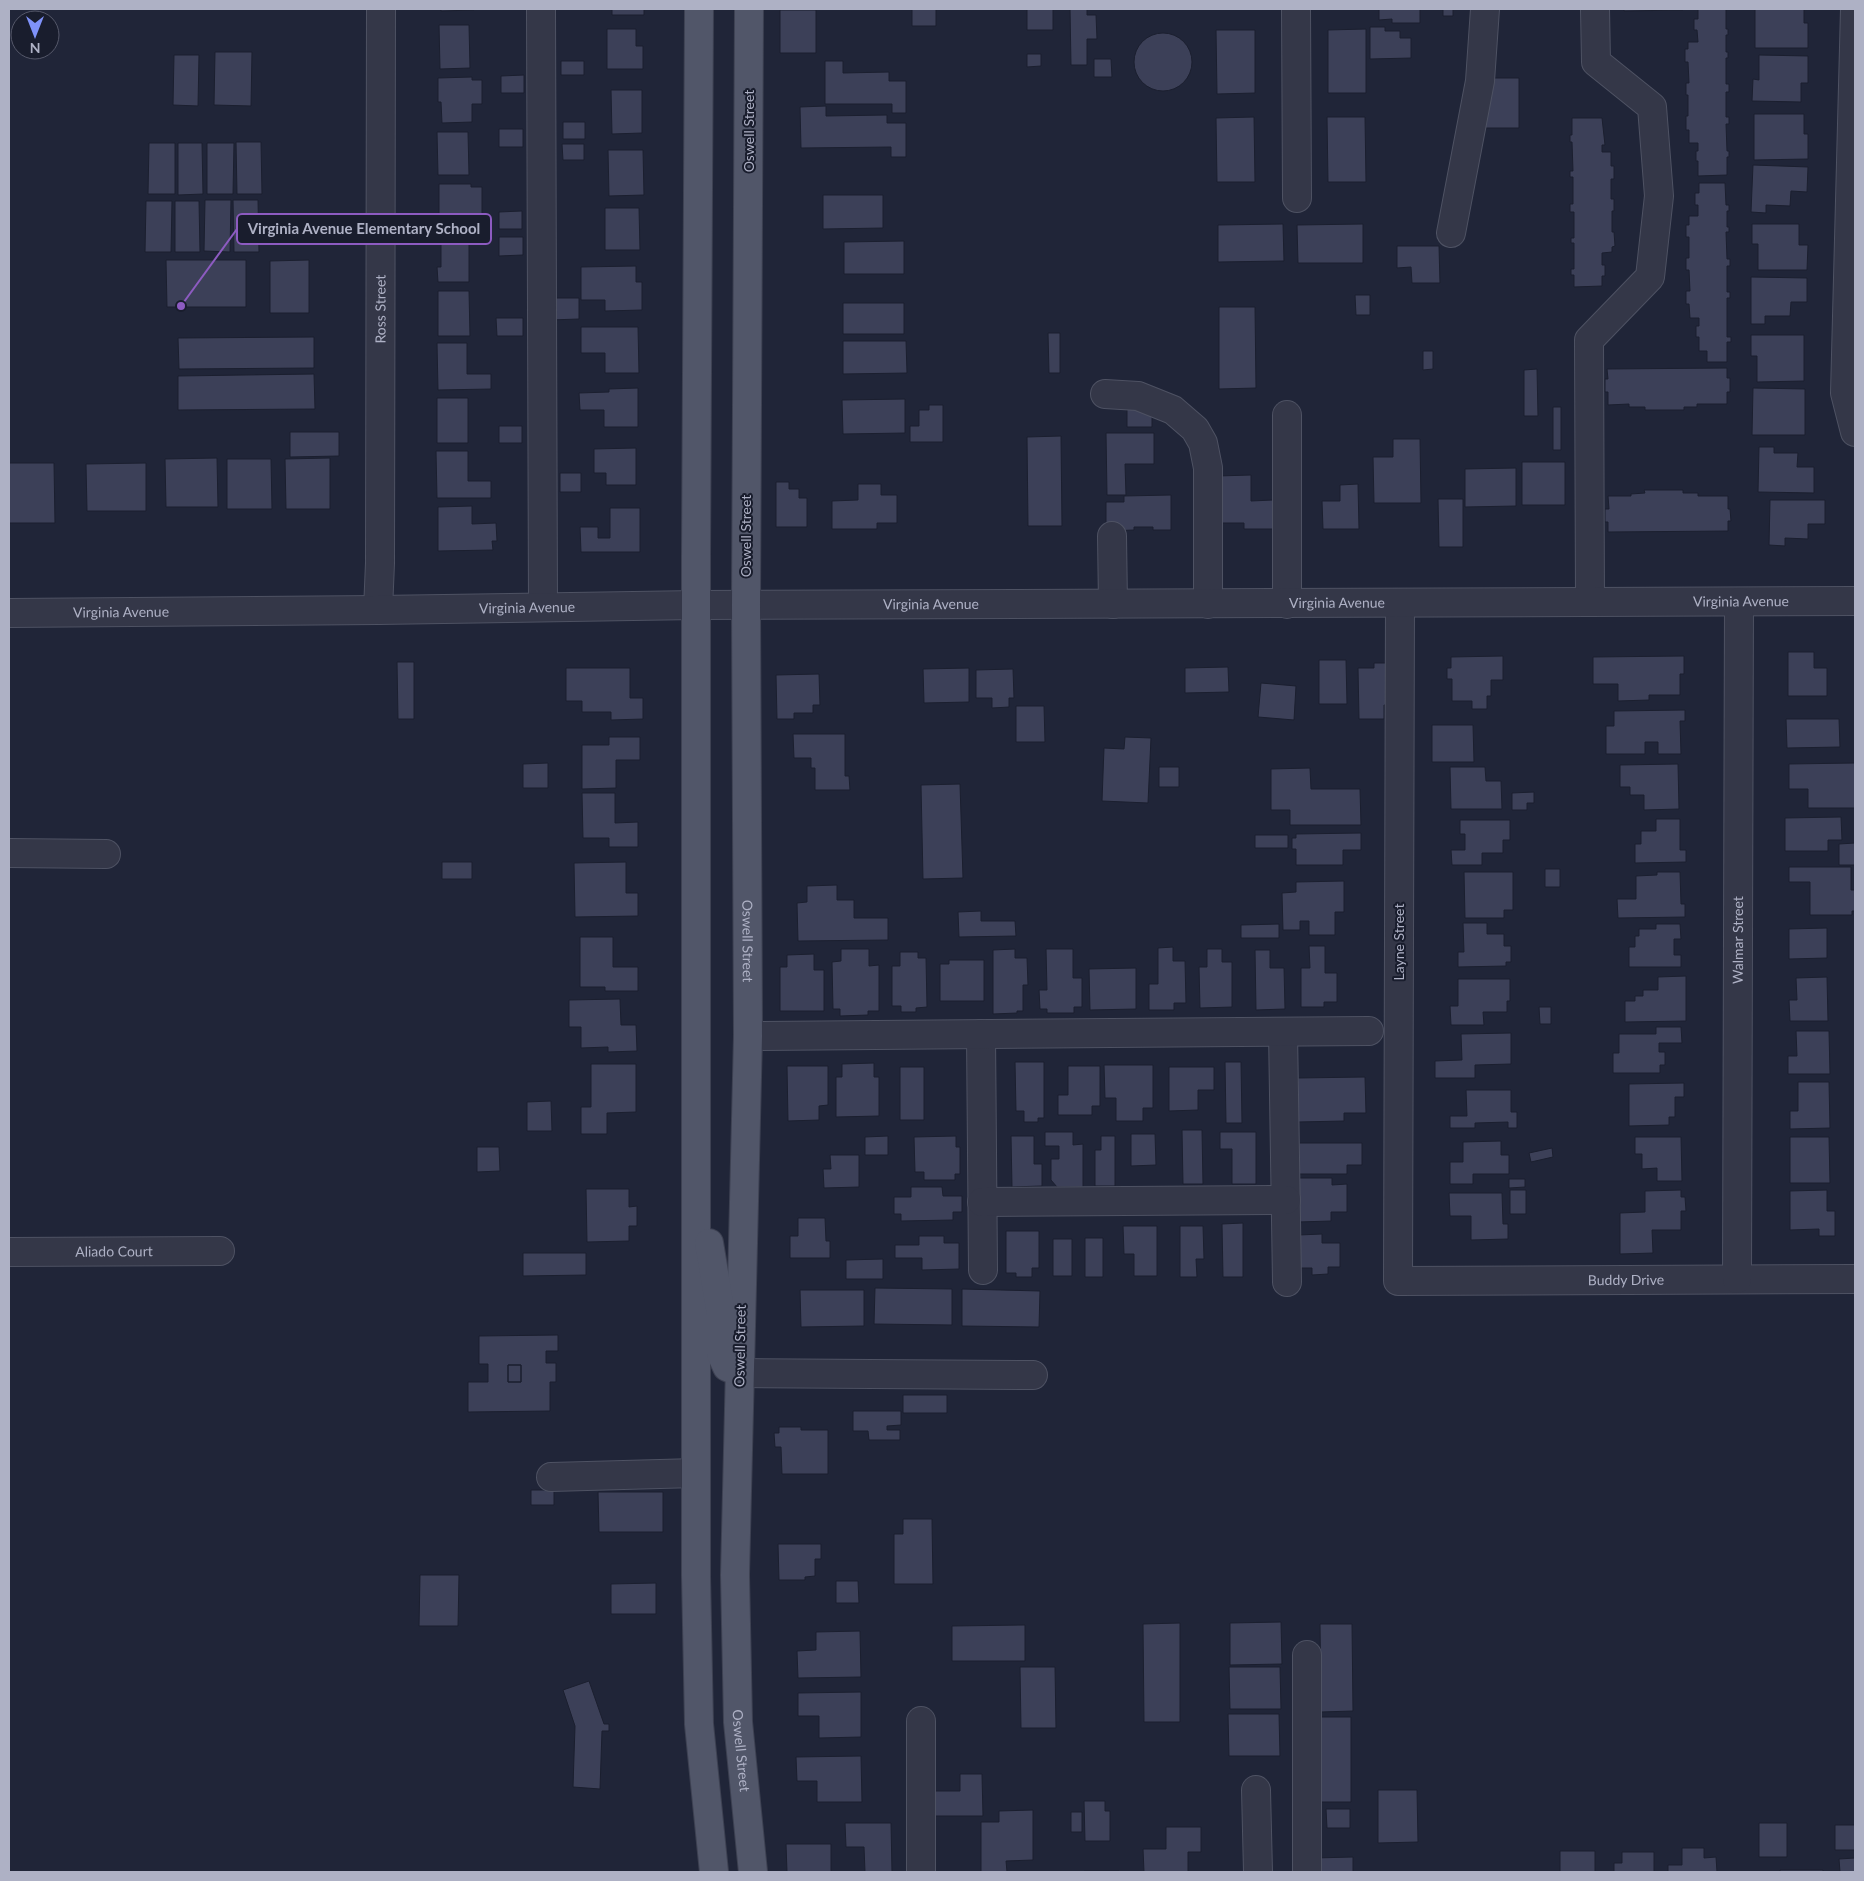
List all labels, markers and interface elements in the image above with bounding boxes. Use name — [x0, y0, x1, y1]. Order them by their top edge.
north arrow — [10, 10, 60, 60]
text: N — [30, 40, 40, 57]
street label: Oswell Street — [740, 90, 757, 172]
callout: Virginia Avenue Elementary School — [237, 214, 491, 244]
text: Virginia Avenue Elementary School — [247, 219, 480, 237]
street label: Ross Street — [371, 275, 389, 344]
street label: Oswell Street — [737, 495, 754, 577]
street label: Virginia Avenue — [1693, 592, 1789, 610]
street label: Virginia Avenue — [1289, 594, 1385, 611]
street label: Virginia Avenue — [883, 595, 979, 612]
street label: Virginia Avenue — [479, 598, 575, 616]
street label: Virginia Avenue — [73, 603, 169, 620]
street label: Walmar Street — [1729, 896, 1746, 984]
street label: Oswell Street — [739, 900, 757, 982]
street label: Layne Street — [1390, 904, 1407, 980]
street label: Aliado Court — [75, 1242, 153, 1260]
street label: Buddy Drive — [1588, 1271, 1664, 1288]
street label: Oswell Street — [730, 1305, 749, 1387]
street label: Oswell Street — [730, 1709, 754, 1793]

